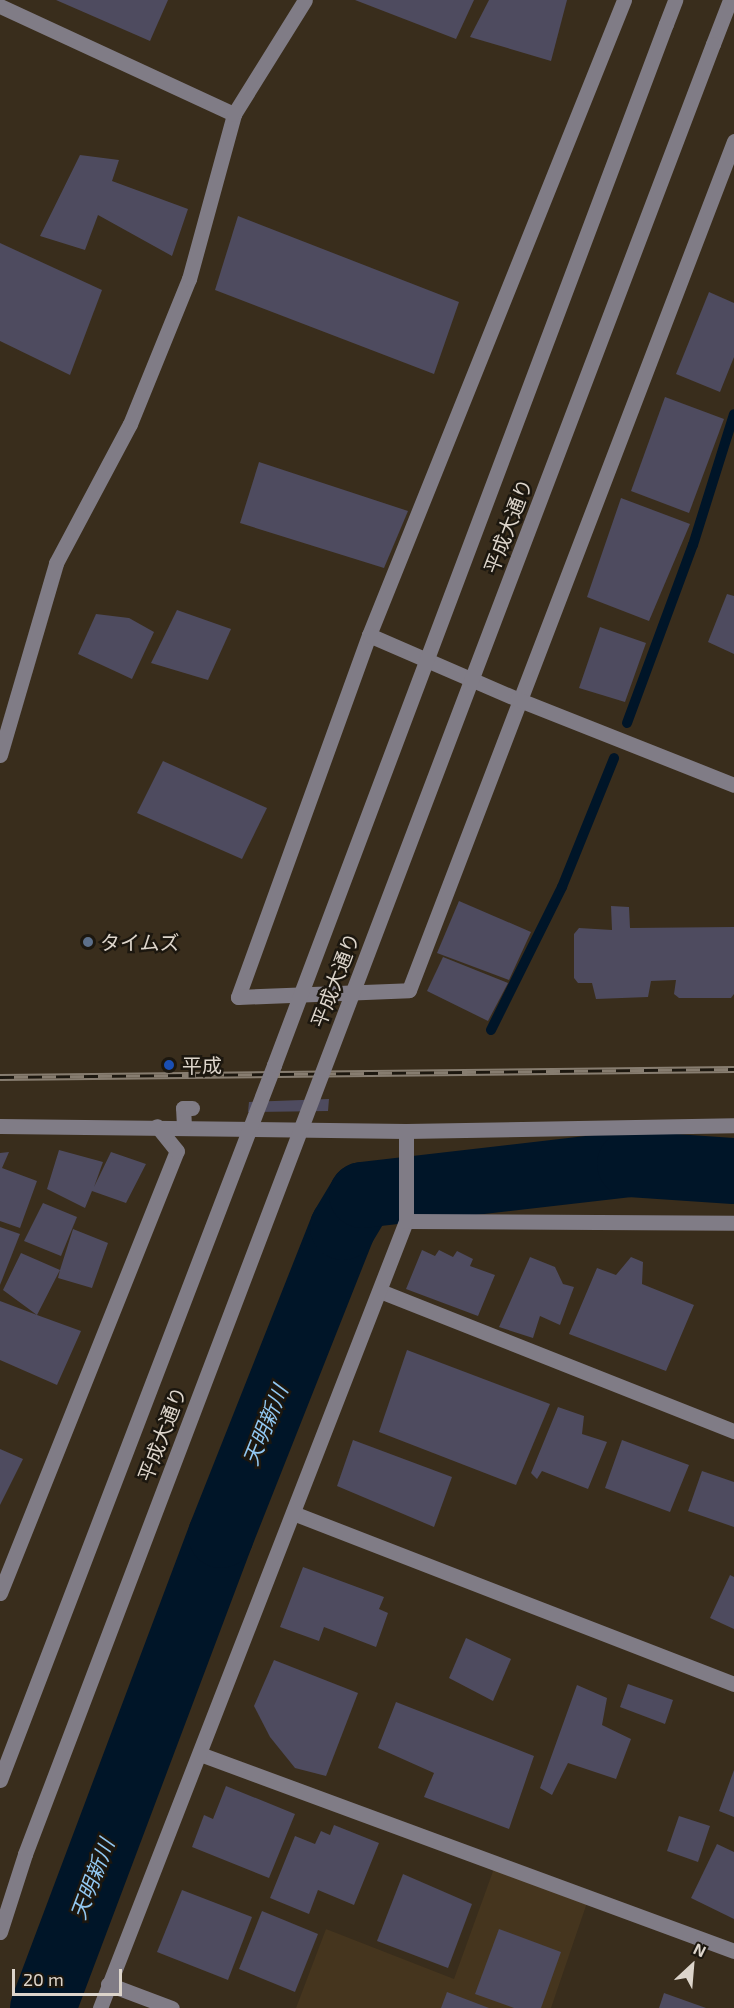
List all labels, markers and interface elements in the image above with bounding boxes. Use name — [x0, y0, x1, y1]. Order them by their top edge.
street label: 平成大通り — [479, 475, 537, 577]
street label: 平成大通り — [306, 929, 364, 1031]
place label: タイムズ — [100, 930, 180, 954]
marker: タイムズ — [81, 935, 95, 949]
place label: 平成 — [182, 1053, 222, 1077]
marker: 平成 — [160, 1056, 178, 1074]
water label: 天明新川 — [238, 1381, 292, 1469]
street label: 平成大通り — [133, 1383, 191, 1485]
water label: 天明新川 — [65, 1835, 119, 1923]
north arrow — [662, 1936, 722, 1996]
text: N — [691, 1938, 709, 1960]
scale bar — [15, 1957, 124, 1995]
text: 20 m — [23, 1968, 64, 1990]

